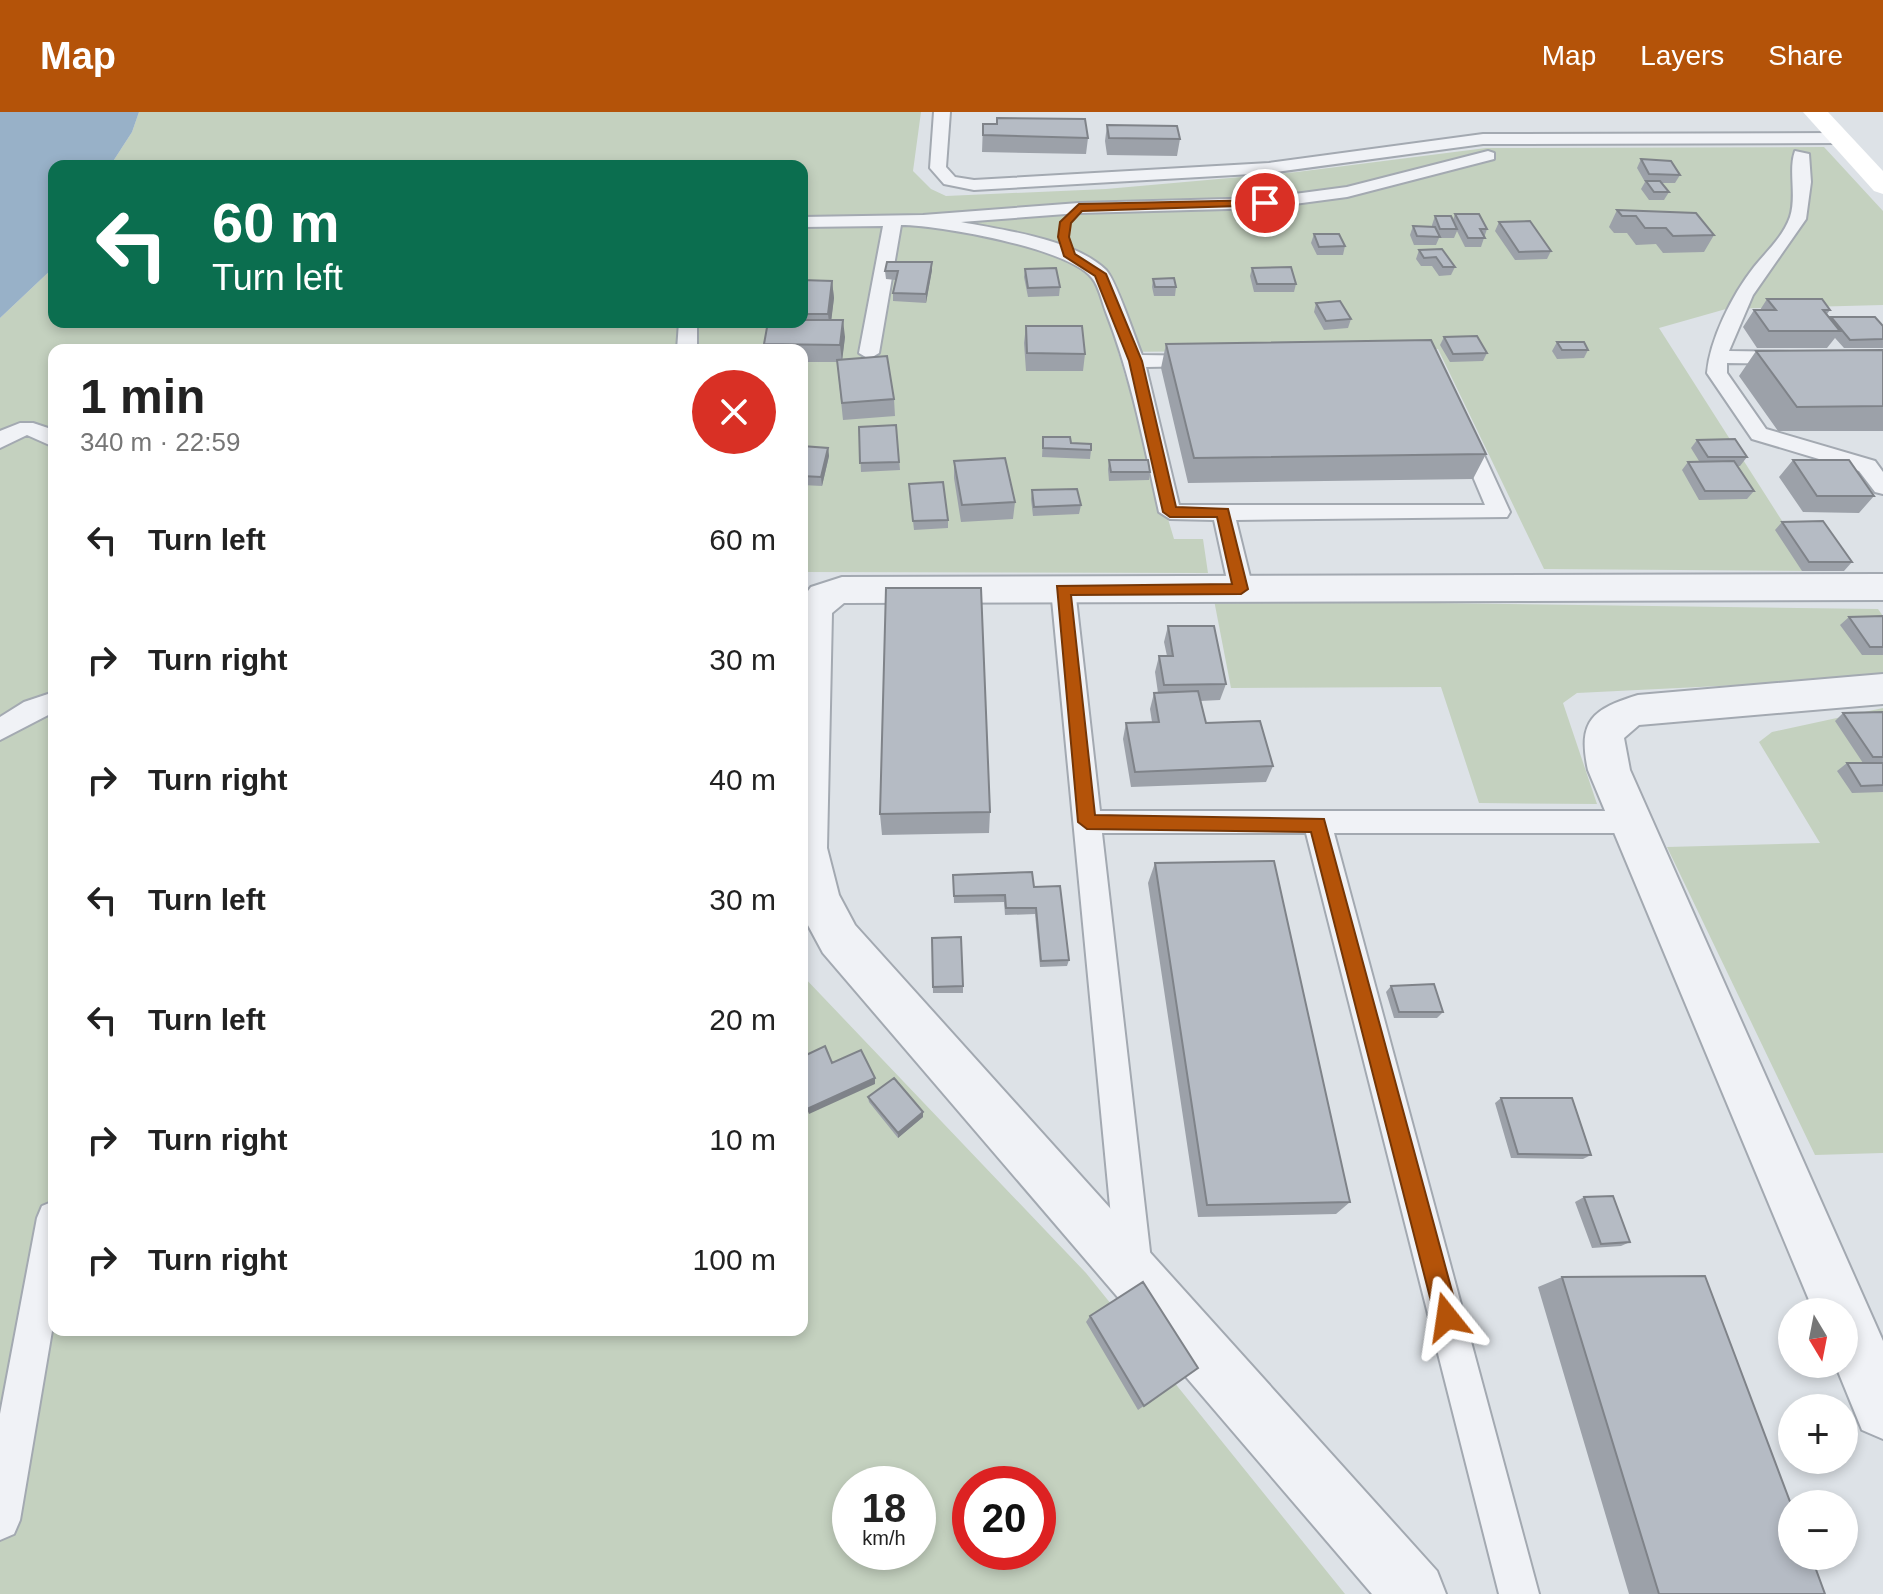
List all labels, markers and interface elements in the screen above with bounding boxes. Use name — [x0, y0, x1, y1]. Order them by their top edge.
text: Map — [40, 35, 116, 77]
text: Map — [1542, 40, 1596, 71]
text: Layers — [1640, 40, 1724, 71]
text: Share — [1768, 40, 1843, 71]
pin — [1231, 169, 1299, 237]
icon: arrive — [1243, 181, 1287, 225]
text: 60 m — [212, 191, 340, 254]
icon: left — [80, 192, 184, 296]
text: Turn left — [212, 257, 343, 298]
text: 1 min — [80, 370, 205, 423]
button: close — [692, 370, 776, 454]
text: 340 m · 22:59 — [80, 427, 240, 457]
icon: left — [80, 518, 124, 562]
text: Turn left — [148, 523, 266, 556]
text: 60 m — [709, 523, 776, 556]
icon: right — [80, 638, 124, 682]
text: Turn right — [148, 643, 287, 676]
text: 30 m — [709, 643, 776, 676]
icon: right — [80, 758, 124, 802]
text: Turn right — [148, 763, 287, 796]
text: 40 m — [709, 763, 776, 796]
icon: left — [80, 878, 124, 922]
text: Turn left — [148, 883, 266, 916]
text: 30 m — [709, 883, 776, 916]
icon: left — [80, 998, 124, 1042]
text: Turn left — [148, 1003, 266, 1036]
text: 20 m — [709, 1003, 776, 1036]
icon: right — [80, 1118, 124, 1162]
text: Turn right — [148, 1123, 287, 1156]
text: 10 m — [709, 1123, 776, 1156]
icon: right — [80, 1238, 124, 1282]
text: Turn right — [148, 1243, 287, 1276]
text: 100 m — [693, 1243, 776, 1276]
position arrow — [1405, 1275, 1489, 1359]
north arrow — [1778, 1298, 1858, 1378]
map controls — [1778, 1298, 1858, 1570]
button: + — [1778, 1394, 1858, 1474]
speed limit sign: 20 — [952, 1466, 1056, 1570]
text: 18 — [862, 1486, 906, 1530]
button: − — [1778, 1490, 1858, 1570]
text: km/h — [862, 1527, 906, 1549]

